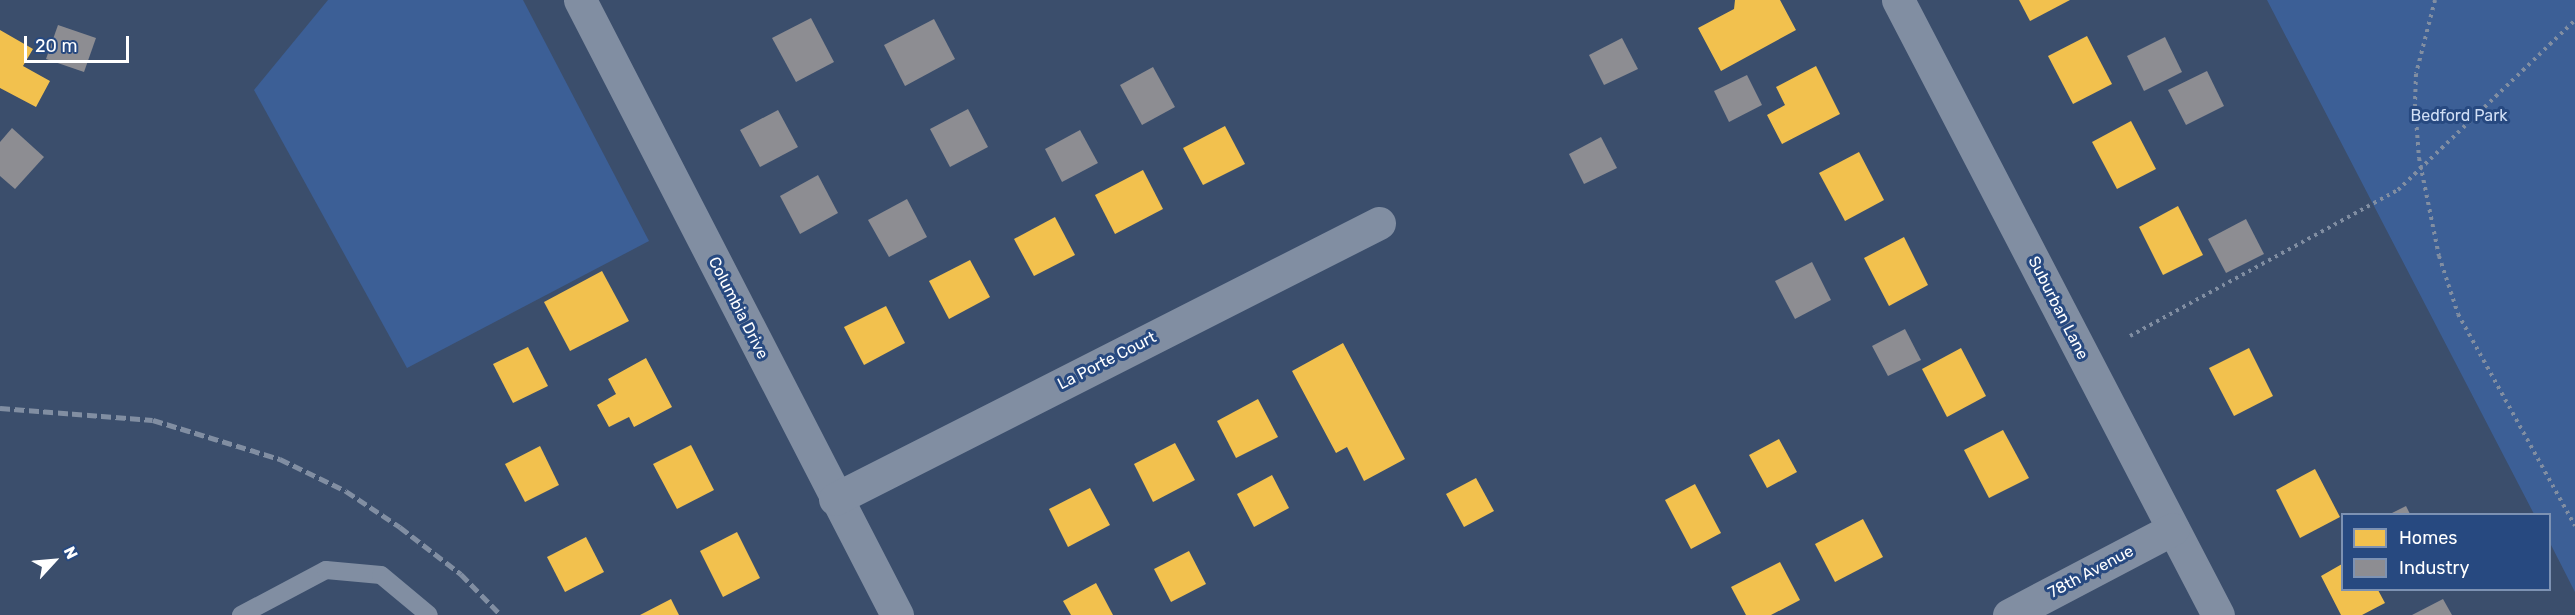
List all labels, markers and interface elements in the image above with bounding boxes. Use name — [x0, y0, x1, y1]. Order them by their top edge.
scale bar — [27, 24, 132, 62]
text: 20 m — [35, 35, 77, 57]
park label: Bedford Park — [2411, 106, 2507, 126]
street label: Suburban Lane — [2024, 253, 2092, 363]
street label: Columbia Drive — [704, 254, 772, 362]
street label: La Porte Court — [1054, 328, 1160, 394]
legend — [2341, 513, 2551, 591]
text: Homes — [2399, 527, 2457, 549]
north arrow — [24, 531, 84, 591]
street label: 78th Avenue — [2045, 541, 2137, 603]
text: N — [60, 544, 82, 562]
text: Industry — [2399, 557, 2469, 579]

